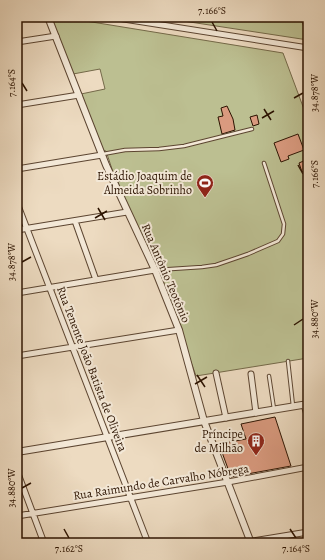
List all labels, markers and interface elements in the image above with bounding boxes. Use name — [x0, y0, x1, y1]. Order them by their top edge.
text: 7.166°S — [198, 4, 226, 17]
text: 7.164°S — [5, 69, 18, 97]
text: 34.878°W — [308, 73, 321, 112]
text: 7.166°S — [308, 160, 321, 188]
place label: Estádio Joaquim de Almeida Sobrinho — [97, 168, 192, 198]
sports icon: Estádio Joaquim de Almeida Sobrinho — [195, 173, 215, 198]
street label: Rua Antônio Teotônio — [138, 221, 194, 325]
text: 34.878°W — [5, 242, 18, 281]
street label: Rua Tenente João Batista de Oliveira — [53, 284, 131, 454]
text: 34.880°W — [308, 299, 321, 339]
place label: Príncipe de Milhão — [194, 426, 243, 456]
building icon: Príncipe de Milhão — [246, 431, 266, 456]
street label: Rua Raimundo de Carvalho Nóbrega — [72, 460, 250, 504]
text: 34.880°W — [5, 468, 18, 508]
text: 7.162°S — [55, 542, 83, 555]
text: 7.164°S — [282, 542, 310, 555]

